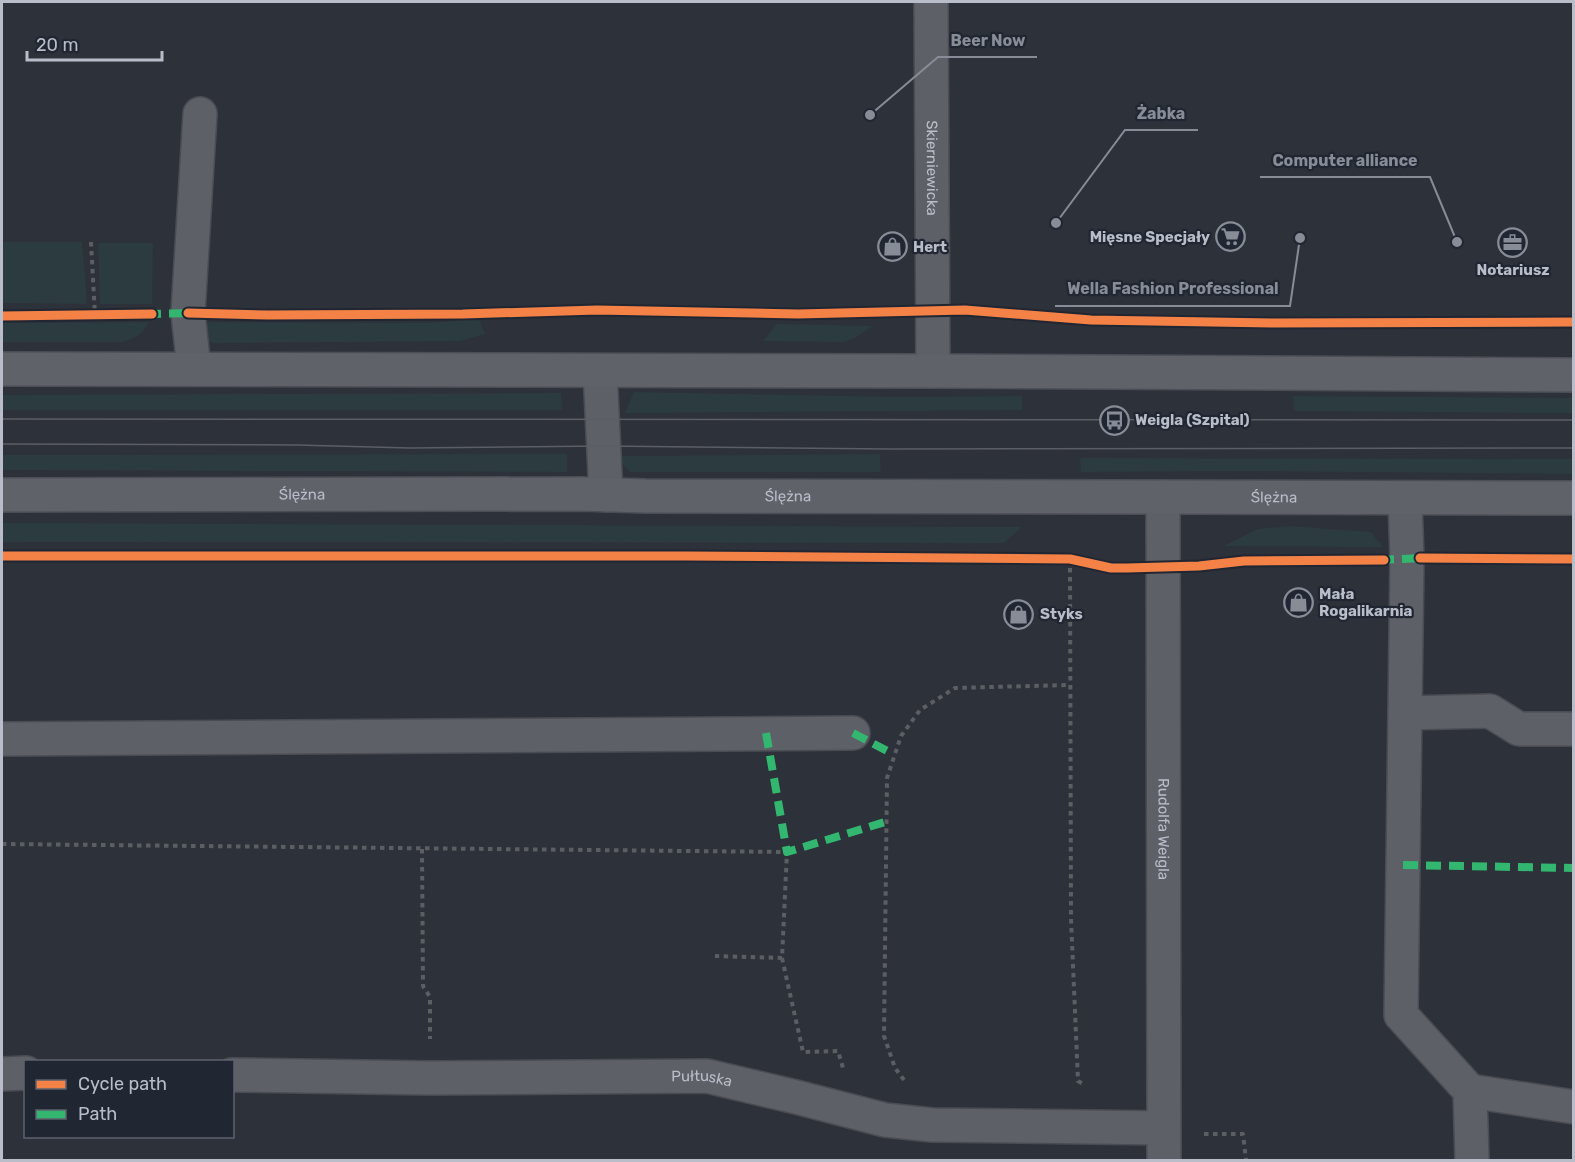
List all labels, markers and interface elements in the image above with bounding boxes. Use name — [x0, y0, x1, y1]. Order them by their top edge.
callout: Beer Now — [938, 23, 1037, 57]
scale bar — [27, 24, 162, 62]
text: Beer Now — [950, 31, 1026, 50]
text: 20 m — [36, 34, 78, 56]
callout: Żabka — [1125, 96, 1198, 130]
text: Żabka — [1137, 104, 1185, 123]
street label: Skierniewicka — [923, 120, 941, 216]
callout: Computer alliance — [1260, 143, 1430, 177]
text: Computer alliance — [1272, 151, 1418, 170]
supermarket icon: Mięsne Specjały — [1215, 221, 1247, 253]
office icon: Notariusz — [1497, 227, 1529, 259]
place label: Mięsne Specjały — [1090, 228, 1210, 246]
shop icon: Hert — [876, 231, 908, 263]
place label: Hert — [913, 238, 947, 256]
place label: Notariusz — [1476, 261, 1550, 279]
callout: Wella Fashion Professional — [1055, 272, 1290, 306]
text: Wella Fashion Professional — [1067, 279, 1279, 298]
bus stop icon: Weigla (Szpital) — [1098, 404, 1130, 436]
place label: Weigla (Szpital) — [1135, 411, 1250, 429]
street label: Ślężna — [279, 485, 325, 504]
street label: Ślężna — [765, 487, 811, 505]
street label: Ślężna — [1251, 488, 1297, 506]
place label: Mała Rogalikarnia — [1319, 585, 1413, 620]
shop icon: Mała Rogalikarnia — [1282, 587, 1314, 619]
shop icon: Styks — [1003, 598, 1035, 630]
place label: Styks — [1040, 605, 1083, 623]
street label: Rudolfa Weigla — [1154, 778, 1173, 880]
legend — [24, 1060, 234, 1138]
street label: Pułtuska — [671, 1067, 734, 1091]
text: Cycle path — [78, 1073, 167, 1095]
text: Path — [78, 1103, 117, 1125]

